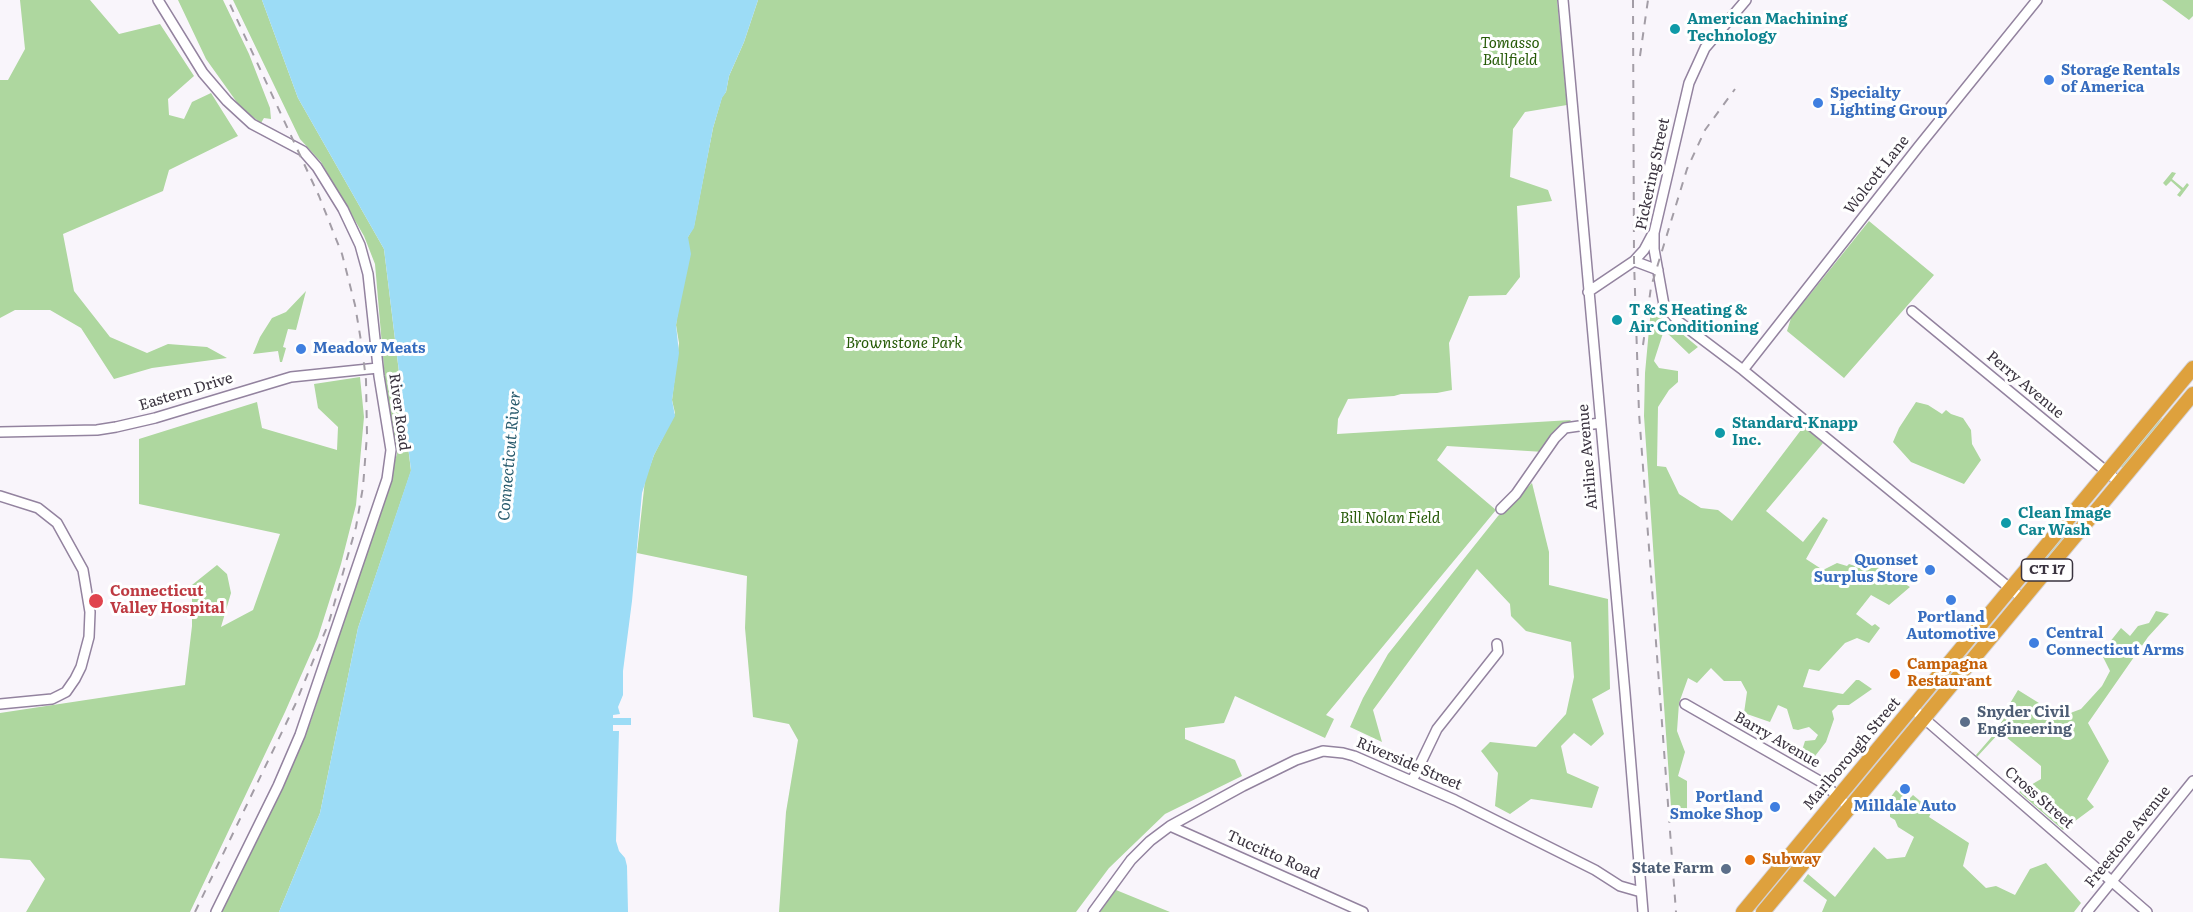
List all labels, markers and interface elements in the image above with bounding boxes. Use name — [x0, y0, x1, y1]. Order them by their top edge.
place label: American Machining Technology — [1687, 11, 1847, 46]
marker: American Machining Technology — [1668, 22, 1682, 36]
park label: Tomasso Ballfield — [1480, 35, 1540, 70]
place label: Storage Rentals of America — [2061, 62, 2180, 97]
marker: Storage Rentals of America — [2042, 73, 2056, 87]
place label: Specialty Lighting Group — [1830, 85, 1947, 120]
marker: Specialty Lighting Group — [1811, 96, 1825, 110]
street label: Pickering Street — [1632, 116, 1674, 232]
street label: Wolcott Lane — [1841, 132, 1913, 218]
place label: T & S Heating & Air Conditioning — [1629, 302, 1759, 337]
marker: T & S Heating & Air Conditioning — [1610, 313, 1624, 327]
park label: Brownstone Park — [845, 335, 963, 353]
place label: Meadow Meats — [313, 340, 425, 358]
marker: Meadow Meats — [294, 342, 308, 356]
street label: Perry Avenue — [1983, 348, 2067, 422]
street label: Eastern Drive — [137, 369, 235, 415]
street label: River Road — [385, 372, 413, 452]
water label: Connecticut River — [495, 390, 525, 522]
street label: Airline Avenue — [1574, 403, 1602, 511]
place label: Standard-Knapp Inc. — [1732, 415, 1858, 450]
marker: Standard-Knapp Inc. — [1713, 426, 1727, 440]
place label: Clean Image Car Wash — [2018, 505, 2111, 540]
park label: Bill Nolan Field — [1340, 510, 1440, 528]
marker: Clean Image Car Wash — [1999, 516, 2013, 530]
place label: Quonset Surplus Store — [1814, 552, 1918, 587]
road number: CT 17 — [2022, 559, 2072, 581]
marker: Quonset Surplus Store — [1923, 563, 1937, 577]
place label: Connecticut Valley Hospital — [110, 583, 225, 618]
marker: Connecticut Valley Hospital — [87, 592, 105, 610]
marker: Portland Automotive — [1944, 593, 1958, 607]
place label: Portland Automotive — [1906, 609, 1996, 644]
place label: Central Connecticut Arms — [2046, 625, 2184, 660]
marker: Central Connecticut Arms — [2027, 636, 2041, 650]
place label: Campagna Restaurant — [1907, 656, 1992, 691]
marker: Campagna Restaurant — [1888, 667, 1902, 681]
street label: Marlborough Street — [1800, 694, 1904, 814]
place label: Snyder Civil Engineering — [1977, 704, 2072, 739]
street label: Barry Avenue — [1731, 708, 1823, 772]
marker: Snyder Civil Engineering — [1958, 715, 1972, 729]
street label: Riverside Street — [1353, 734, 1465, 794]
street label: Cross Street — [2001, 763, 2077, 833]
marker: Milldale Auto — [1898, 782, 1912, 796]
street label: Freestone Avenue — [2081, 782, 2175, 892]
place label: Portland Smoke Shop — [1670, 789, 1763, 824]
place label: Milldale Auto — [1854, 798, 1956, 816]
marker: Portland Smoke Shop — [1768, 800, 1782, 814]
street label: Tuccitto Road — [1224, 826, 1322, 884]
place label: Subway — [1762, 851, 1821, 869]
marker: Subway — [1743, 853, 1757, 867]
place label: State Farm — [1632, 860, 1714, 878]
marker: State Farm — [1719, 862, 1733, 876]

